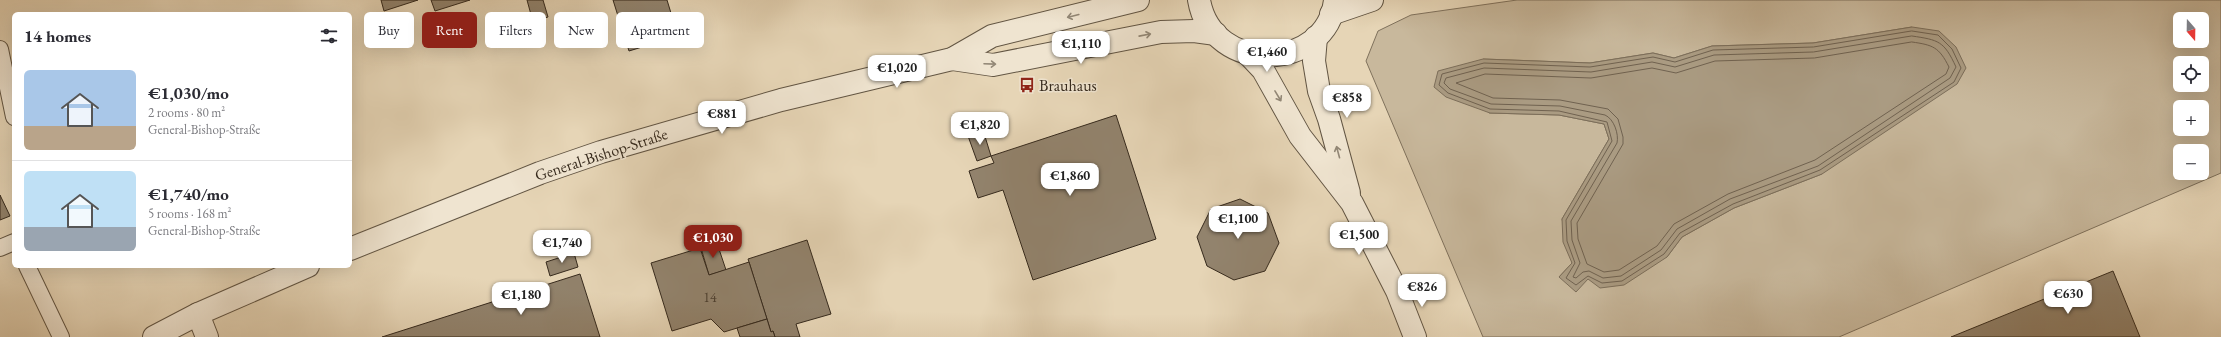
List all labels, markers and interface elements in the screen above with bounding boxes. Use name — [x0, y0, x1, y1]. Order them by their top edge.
chip: Buy — [364, 12, 414, 48]
chip: Rent — [422, 12, 477, 48]
chip: Filters — [485, 12, 546, 48]
chip: New — [554, 12, 608, 48]
chip: Apartment — [616, 12, 704, 48]
north arrow — [2173, 12, 2209, 48]
map controls — [2173, 12, 2209, 180]
one-way arrow — [1067, 13, 1080, 20]
text: 14 homes — [24, 25, 91, 47]
icon: filters — [318, 25, 340, 47]
pin: €1,110 — [1048, 31, 1114, 65]
one-way arrow — [1139, 31, 1152, 39]
text: €1,110 — [1061, 35, 1101, 52]
pin: €1,460 — [1234, 39, 1300, 73]
text: €1,460 — [1247, 43, 1287, 60]
pin: €1,020 — [864, 55, 930, 89]
button: locate — [2173, 56, 2209, 92]
text: €1,020 — [877, 59, 917, 76]
one-way arrow — [983, 60, 996, 68]
place label: Brauhaus — [1039, 75, 1097, 96]
bus stop icon: Brauhaus — [1018, 76, 1036, 94]
text: €1,030/mo — [148, 82, 229, 104]
pin: €858 — [1323, 85, 1371, 119]
icon: home — [56, 86, 104, 134]
text: €858 — [1332, 89, 1362, 106]
one-way arrow — [1275, 90, 1283, 102]
button: + — [2173, 100, 2209, 136]
pin: €881 — [698, 101, 746, 135]
text: 2 rooms · 80 m² — [148, 104, 225, 121]
text: €881 — [707, 105, 737, 122]
pin: €1,820 — [947, 112, 1013, 146]
text: €1,820 — [960, 116, 1000, 133]
text: General-Bishop-Straße — [148, 121, 260, 138]
street label: General-Bishop-Straße — [532, 123, 670, 186]
button: − — [2173, 144, 2209, 180]
one-way arrow — [1334, 146, 1341, 159]
pin: €1,860 — [1037, 163, 1103, 197]
text: €1,860 — [1050, 167, 1090, 184]
text: €1,740/mo — [148, 183, 229, 205]
icon: home — [56, 187, 104, 235]
text: 5 rooms · 168 m² — [148, 205, 232, 222]
pin: €1,100 — [1205, 206, 1271, 240]
text: €1,100 — [1218, 210, 1258, 227]
text: General-Bishop-Straße — [148, 222, 260, 239]
pin: €1,500 — [1326, 222, 1392, 256]
pin: €1,030 — [680, 225, 746, 259]
text: €1,500 — [1339, 226, 1379, 243]
text: €1,030 — [693, 229, 733, 246]
pin: €1,740 — [529, 230, 595, 264]
text: €1,740 — [542, 234, 582, 251]
pin: €826 — [1398, 274, 1446, 308]
text: €826 — [1407, 278, 1437, 295]
pin: €630 — [2044, 281, 2092, 315]
pin: €1,180 — [488, 282, 554, 316]
text: €630 — [2053, 285, 2083, 302]
text: €1,180 — [501, 286, 541, 303]
house number: 14 — [703, 288, 717, 306]

